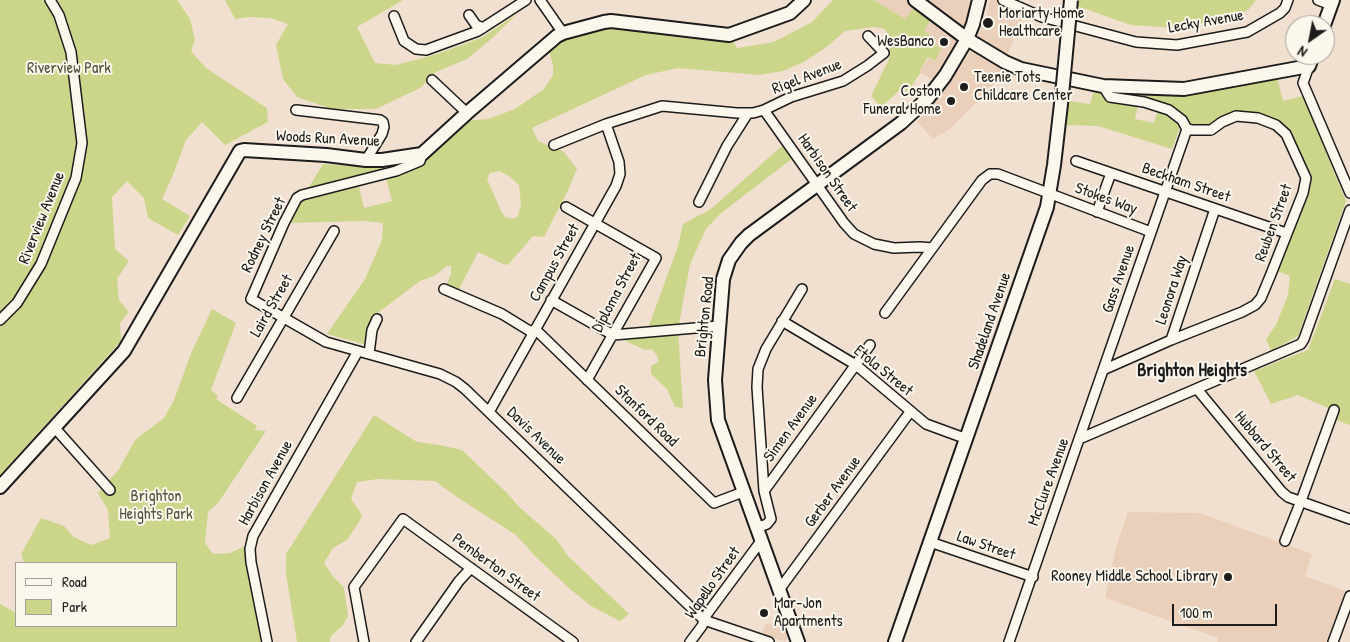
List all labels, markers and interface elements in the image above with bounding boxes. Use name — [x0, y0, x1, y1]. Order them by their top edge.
place label: Moriarty Home Healthcare — [999, 4, 1084, 42]
street label: Lecky Avenue — [1167, 6, 1245, 38]
north arrow — [1285, 15, 1335, 65]
marker: Moriarty Home Healthcare — [981, 16, 995, 30]
place label: WesBanco — [877, 32, 934, 52]
marker: WesBanco — [938, 36, 950, 48]
text: N — [1294, 42, 1310, 62]
street label: Rigel Avenue — [770, 55, 844, 99]
park label: Riverview Park — [27, 59, 111, 79]
place label: Teenie Tots Childcare Center — [974, 68, 1073, 106]
marker: Teenie Tots Childcare Center — [958, 81, 970, 93]
place label: Coston Funeral Home — [863, 82, 941, 120]
marker: Coston Funeral Home — [945, 95, 957, 107]
street label: Woods Run Avenue — [276, 127, 380, 151]
street label: Harbison Street — [793, 130, 861, 216]
street label: Beckham Street — [1139, 159, 1233, 207]
street label: Riverview Avenue — [15, 169, 69, 267]
street label: Stokes Way — [1072, 179, 1140, 219]
street label: Reuben Street — [1251, 182, 1297, 264]
street label: Rodney Street — [238, 194, 290, 276]
street label: Campus Street — [526, 221, 584, 305]
street label: Gass Avenue — [1098, 243, 1140, 315]
street label: Diploma Street — [588, 250, 646, 336]
street label: Leonora Way — [1152, 253, 1192, 327]
street label: Shadeland Avenue — [964, 270, 1016, 372]
street label: Laird Street — [246, 271, 298, 341]
street label: Brighton Road — [691, 276, 719, 358]
street label: Etola Street — [850, 341, 916, 401]
district label: Brighton Heights — [1137, 360, 1247, 382]
street label: Stanford Road — [610, 381, 682, 451]
street label: Simen Avenue — [760, 390, 822, 466]
street label: Davis Avenue — [503, 403, 569, 469]
street label: Hubbard Street — [1230, 408, 1300, 486]
street label: McClure Avenue — [1024, 436, 1074, 528]
street label: Harbison Avenue — [235, 437, 297, 529]
street label: Gerber Avenue — [801, 453, 865, 531]
park label: Brighton Heights Park — [119, 487, 193, 525]
street label: Law Street — [954, 527, 1018, 565]
street label: Pemberton Street — [448, 530, 544, 606]
street label: Wapello Street — [681, 543, 745, 623]
legend — [15, 562, 178, 627]
place label: Rooney Middle School Library — [1051, 567, 1218, 587]
text: Road — [62, 571, 87, 592]
marker: Rooney Middle School Library — [1222, 571, 1234, 583]
place label: Mar-Jon Apartments — [774, 594, 843, 632]
scale bar — [1175, 594, 1280, 626]
text: Park — [62, 596, 87, 617]
text: 100 m — [1180, 602, 1213, 623]
marker: Mar-Jon Apartments — [758, 607, 770, 619]

